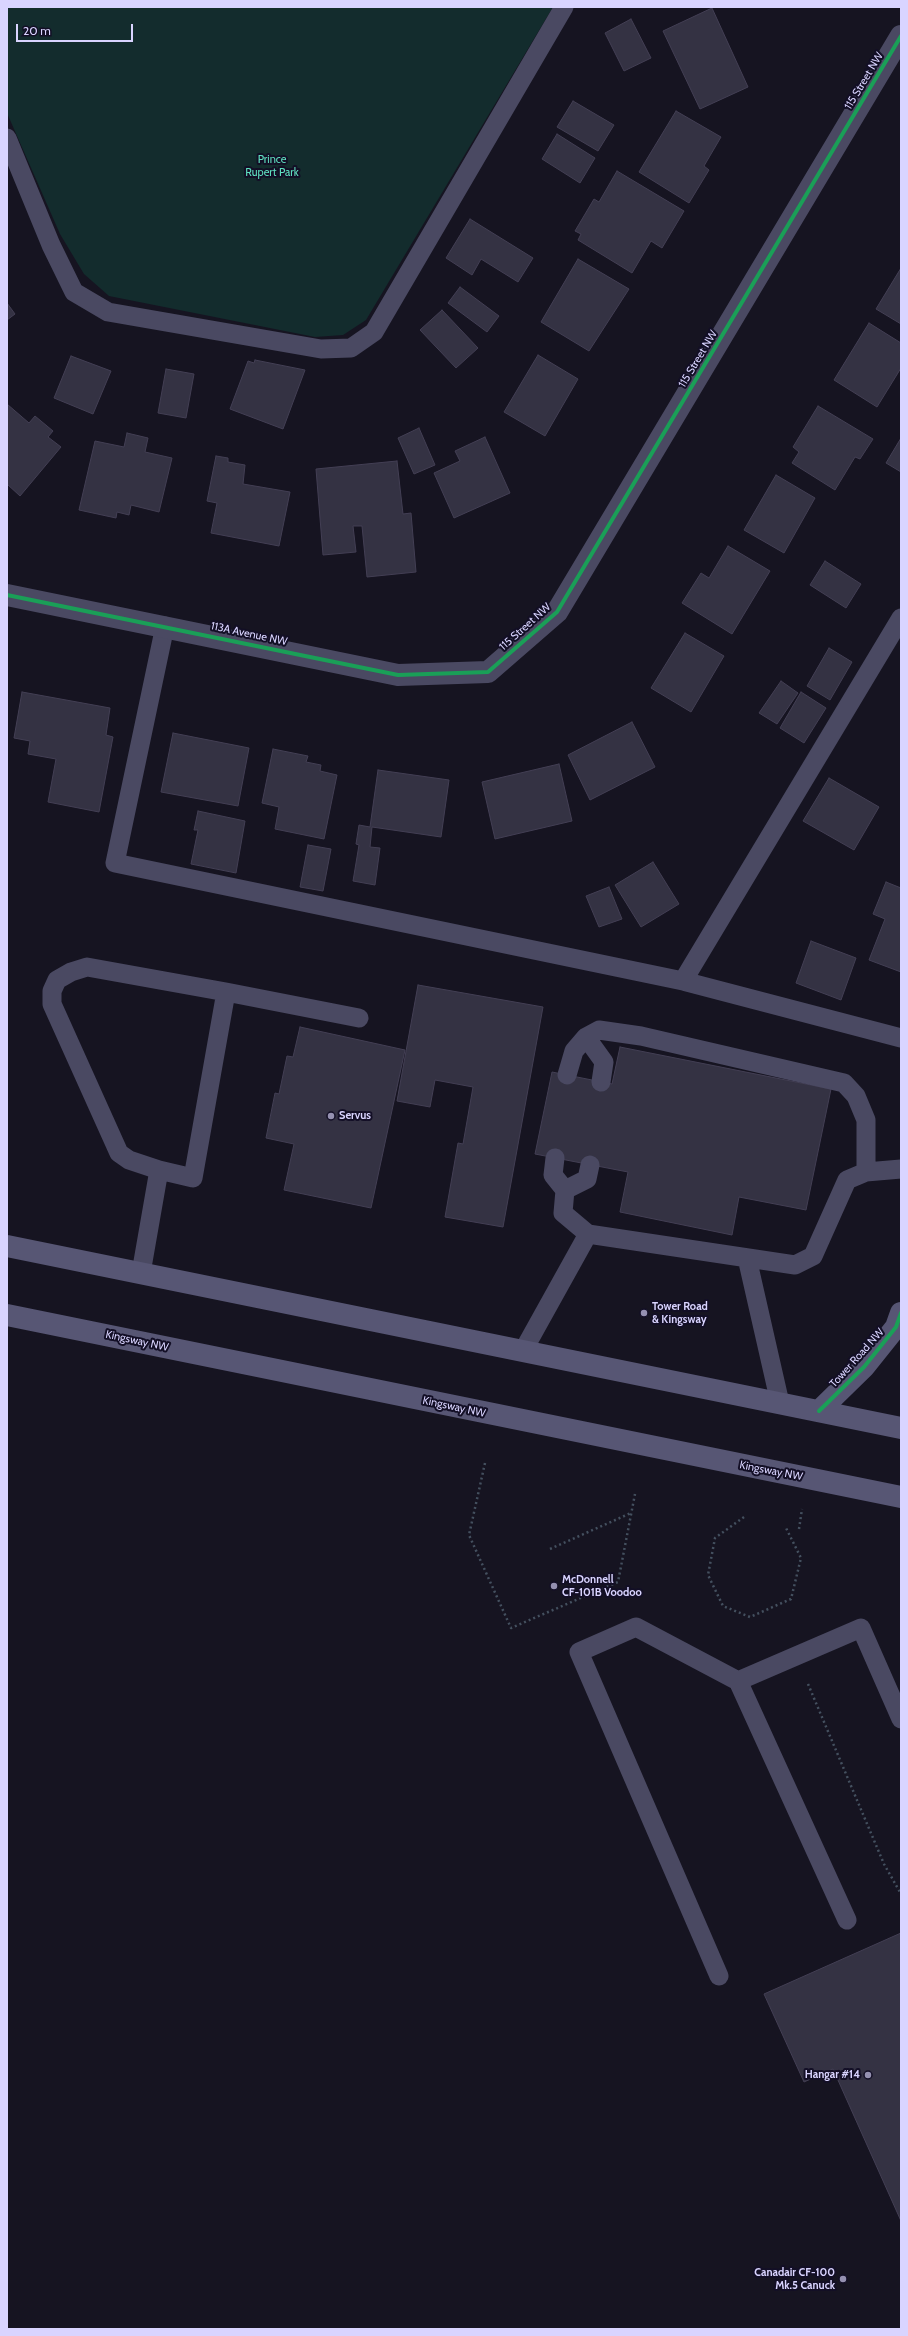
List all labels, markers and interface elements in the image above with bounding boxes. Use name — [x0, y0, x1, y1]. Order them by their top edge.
scale bar — [18, 16, 135, 42]
text: 20 m — [23, 23, 51, 38]
street label: 115 Street NW — [842, 50, 886, 112]
park label: Prince Rupert Park — [245, 153, 299, 179]
street label: 115 Street NW — [676, 328, 720, 390]
street label: 115 Street NW — [497, 601, 553, 653]
street label: 113A Avenue NW — [210, 619, 288, 649]
place label: Servus — [339, 1109, 371, 1123]
marker: Servus — [326, 1111, 336, 1121]
place label: Tower Road & Kingsway — [652, 1300, 708, 1326]
marker: Tower Road & Kingsway — [639, 1308, 649, 1318]
street label: Tower Road NW — [827, 1326, 887, 1390]
street label: Kingsway NW — [104, 1328, 170, 1354]
street label: Kingsway NW — [421, 1394, 487, 1420]
street label: Kingsway NW — [738, 1458, 804, 1484]
place label: McDonnell CF-101B Voodoo — [562, 1573, 642, 1599]
marker: McDonnell CF-101B Voodoo — [549, 1581, 559, 1591]
place label: Hangar #14 — [805, 2068, 860, 2082]
marker: Hangar #14 — [863, 2070, 873, 2080]
place label: Canadair CF-100 Mk.5 Canuck — [754, 2266, 835, 2292]
marker: Canadair CF-100 Mk.5 Canuck — [838, 2274, 848, 2284]

